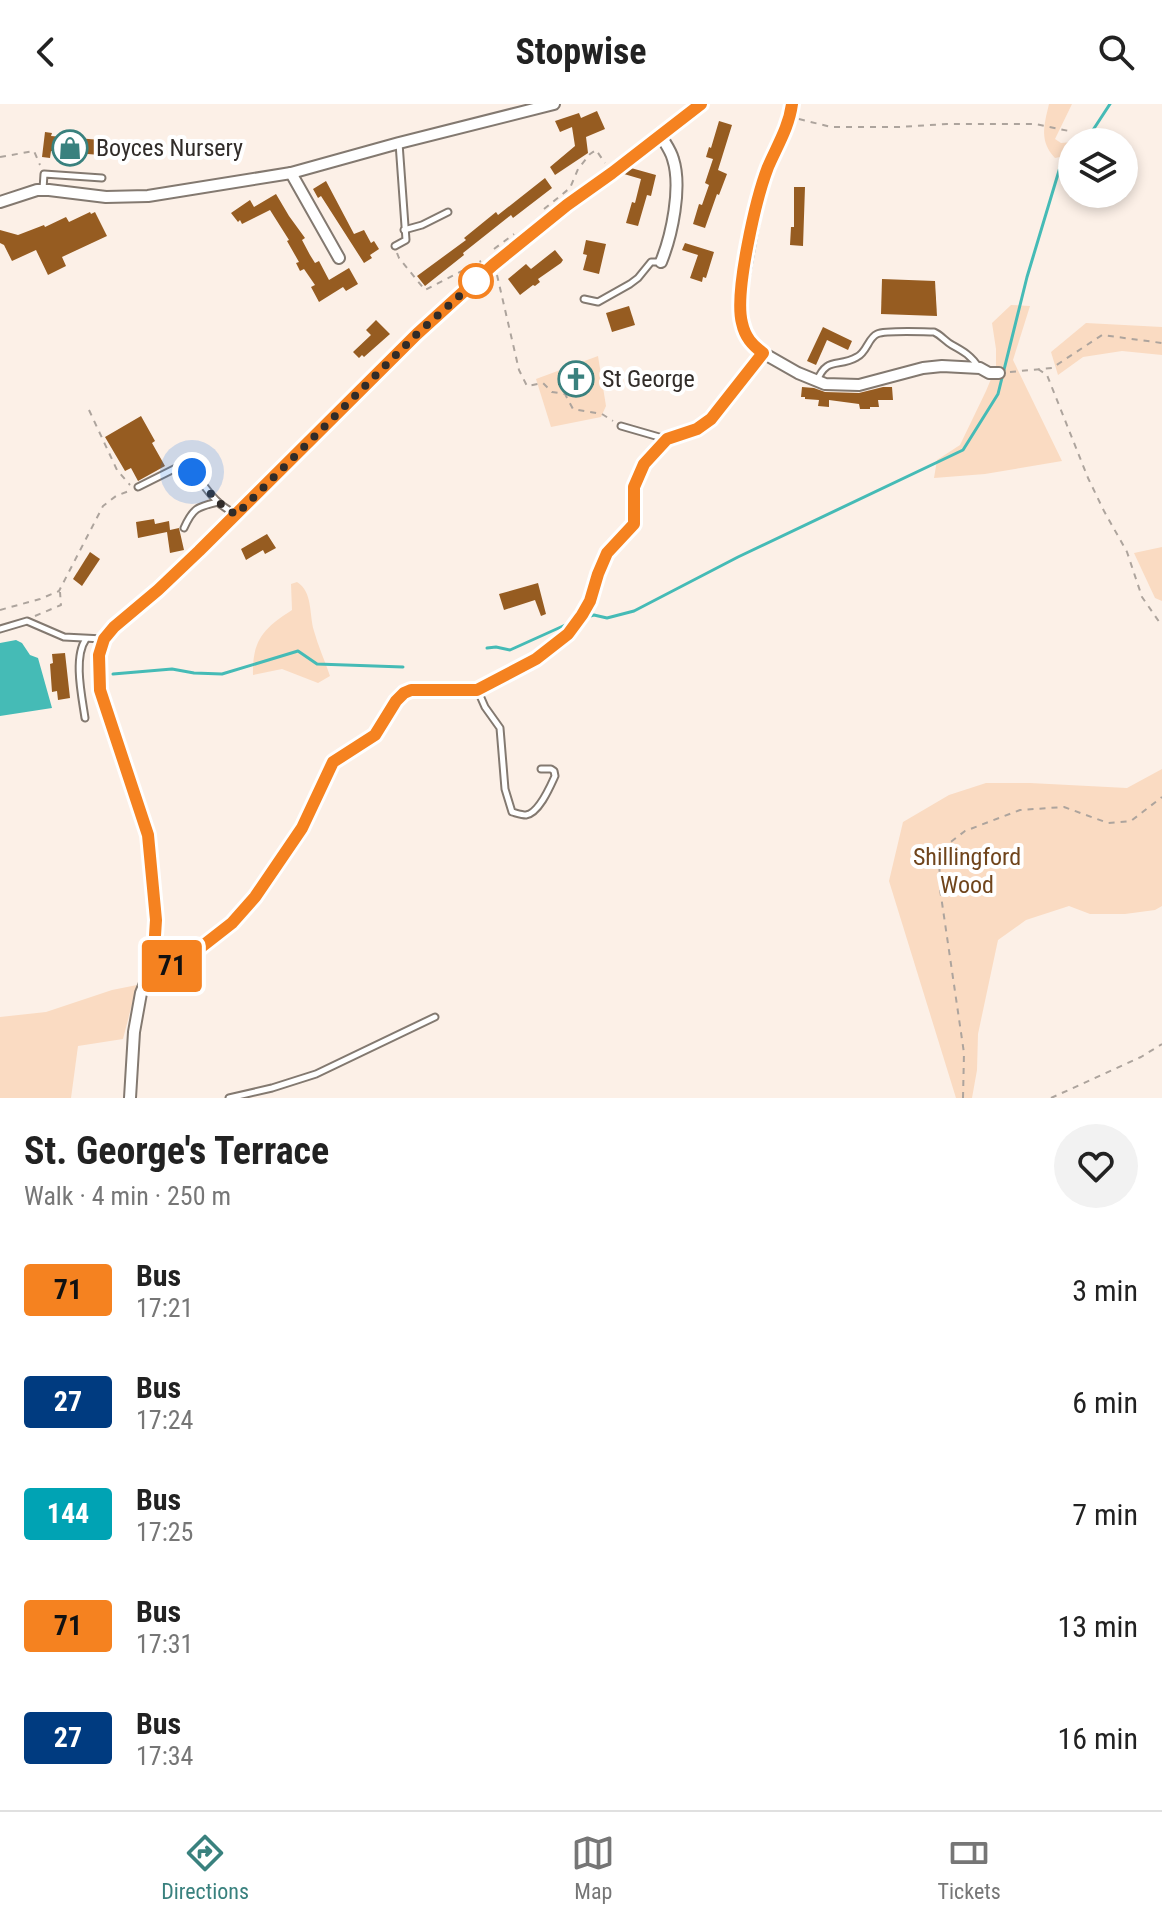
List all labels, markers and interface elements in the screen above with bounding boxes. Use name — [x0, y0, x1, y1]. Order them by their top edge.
icon: back — [24, 30, 68, 74]
icon: search — [1094, 30, 1138, 74]
text: Stopwise — [515, 31, 647, 73]
map controls — [1058, 128, 1138, 208]
button: layers — [1058, 128, 1138, 208]
shop icon: Boyces Nursery — [51, 129, 89, 167]
place label: Boyces Nursery — [96, 134, 243, 162]
unlabelled marker — [459, 264, 493, 298]
church icon: St George — [557, 360, 595, 398]
place label: St George — [602, 365, 695, 393]
your location — [172, 452, 212, 492]
park label: Shillingford Wood — [913, 843, 1021, 899]
line badge: 71 — [136, 940, 208, 992]
text: 71 — [158, 949, 186, 982]
button: heart — [1054, 1124, 1138, 1208]
text: St. George's Terrace — [24, 1129, 329, 1173]
text: Walk · 4 min · 250 m — [24, 1181, 231, 1211]
text: Bus — [136, 1258, 181, 1293]
text: 71 — [54, 1273, 82, 1306]
text: 3 min — [1072, 1273, 1138, 1308]
text: 17:21 — [136, 1293, 193, 1323]
text: Bus — [136, 1370, 181, 1405]
text: 27 — [54, 1385, 82, 1418]
text: 6 min — [1072, 1385, 1138, 1420]
text: 17:24 — [136, 1405, 193, 1435]
text: Bus — [136, 1482, 181, 1517]
text: 144 — [47, 1497, 89, 1530]
text: 7 min — [1072, 1497, 1138, 1532]
text: 17:25 — [136, 1517, 193, 1547]
text: Bus — [136, 1594, 181, 1629]
text: 71 — [54, 1609, 82, 1642]
text: 13 min — [1057, 1609, 1138, 1644]
text: 17:31 — [136, 1629, 193, 1659]
text: Bus — [136, 1706, 181, 1741]
text: 27 — [54, 1721, 82, 1754]
text: 16 min — [1057, 1721, 1138, 1756]
text: 17:34 — [136, 1741, 193, 1771]
tab: Directions — [161, 1831, 249, 1904]
tab: Map — [571, 1831, 615, 1904]
tab: Tickets — [938, 1831, 1001, 1904]

